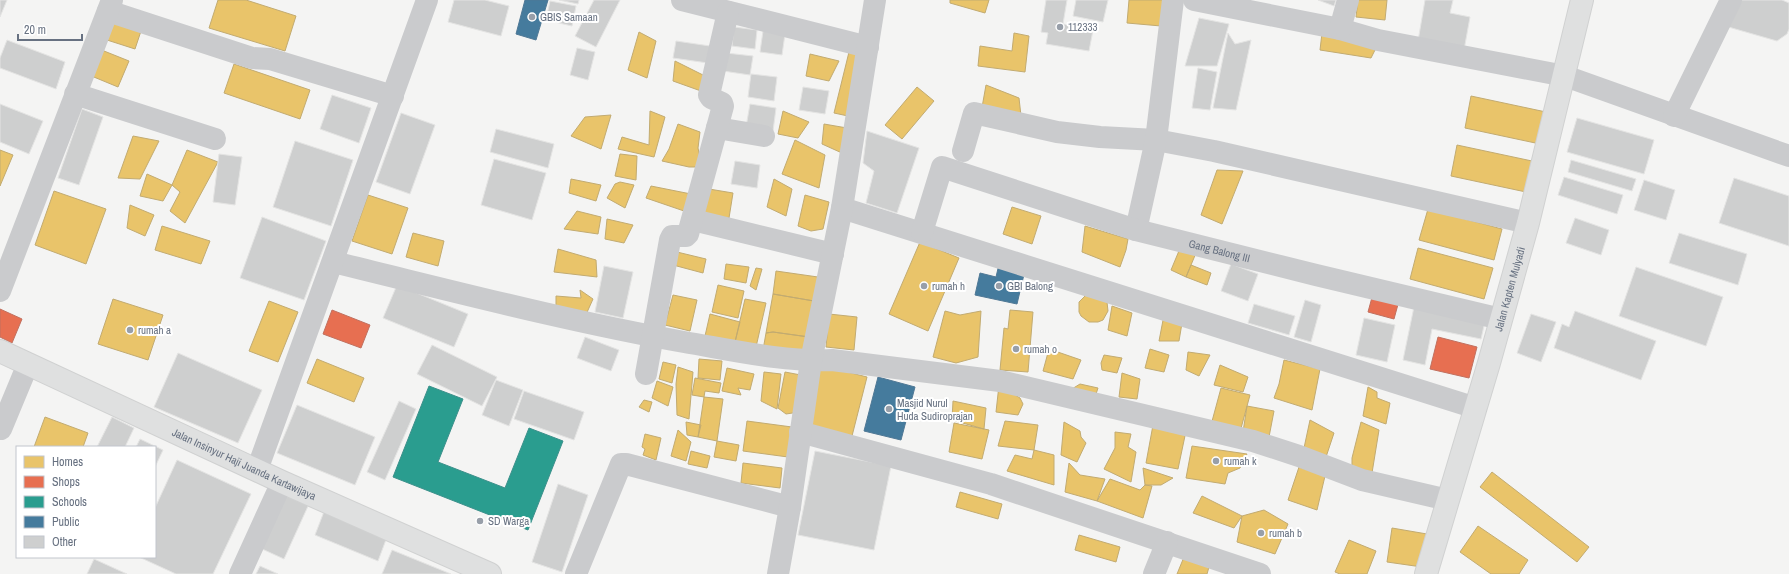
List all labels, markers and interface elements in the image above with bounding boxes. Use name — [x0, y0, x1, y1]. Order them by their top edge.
place label: GBIS Samaan — [540, 10, 598, 24]
marker: GBIS Samaan — [527, 12, 537, 22]
scale bar — [18, 16, 82, 42]
place label: 112333 — [1068, 20, 1097, 34]
text: 20 m — [24, 22, 46, 38]
marker: 112333 — [1055, 22, 1065, 32]
street label: Gang Balong III — [1187, 236, 1252, 265]
street label: Jalan Kapten Mulyadi — [1491, 245, 1528, 333]
place label: rumah h — [932, 279, 965, 293]
place label: GBI Balong — [1007, 279, 1053, 293]
marker: rumah h — [919, 281, 929, 291]
marker: GBI Balong — [994, 281, 1004, 291]
place label: rumah a — [138, 323, 171, 337]
marker: rumah a — [125, 325, 135, 335]
place label: rumah o — [1024, 342, 1057, 356]
marker: rumah o — [1011, 344, 1021, 354]
place label: Masjid Nurul Huda Sudiroprajan — [897, 396, 973, 423]
marker: Masjid Nurul Huda Sudiroprajan — [884, 404, 894, 414]
street label: Jalan Insinyur Haji Juanda Kartawijaya — [170, 425, 318, 503]
legend — [16, 446, 156, 558]
text: Homes — [52, 454, 83, 470]
place label: rumah k — [1224, 454, 1257, 468]
marker: rumah k — [1211, 456, 1221, 466]
text: Shops — [52, 474, 80, 490]
text: Schools — [52, 494, 87, 510]
text: Public — [52, 514, 79, 530]
place label: SD Warga — [488, 514, 529, 528]
marker: SD Warga — [475, 516, 485, 526]
place label: rumah b — [1269, 526, 1302, 540]
marker: rumah b — [1256, 528, 1266, 538]
text: Other — [52, 534, 77, 550]

